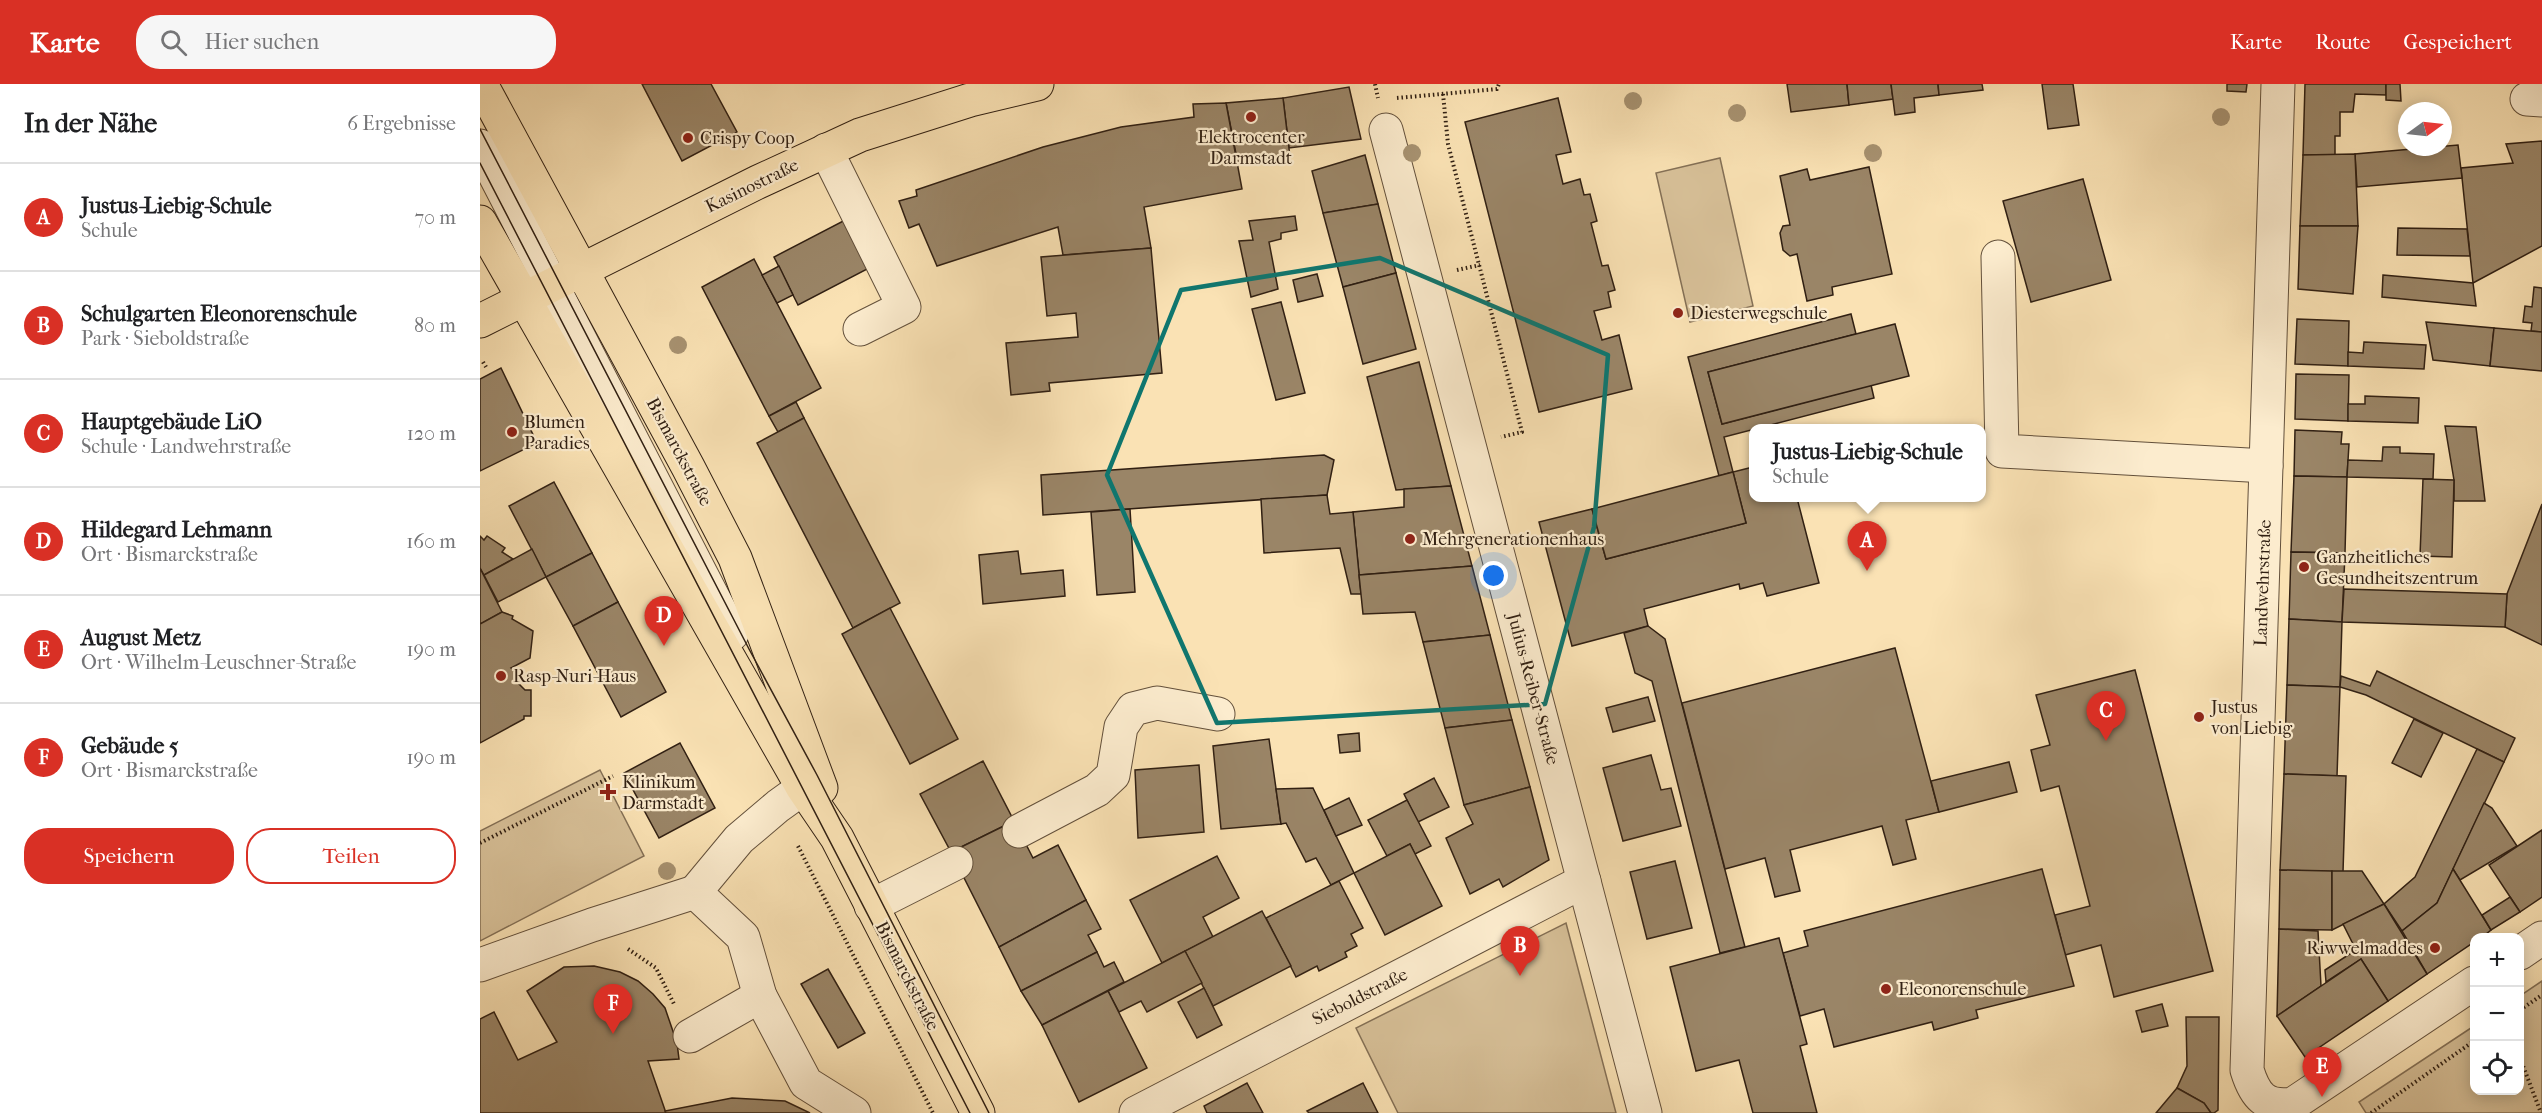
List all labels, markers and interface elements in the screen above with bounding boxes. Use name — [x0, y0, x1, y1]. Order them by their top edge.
search box — [136, 15, 556, 69]
text: Karte — [30, 26, 100, 59]
icon: search — [157, 26, 190, 59]
text: Hier suchen — [205, 29, 319, 55]
text: Karte — [2230, 30, 2282, 54]
text: Route — [2315, 30, 2370, 54]
text: Gespeichert — [2403, 30, 2512, 54]
north arrow — [2398, 102, 2452, 156]
text: In der Nähe — [24, 108, 157, 139]
marker: Elektrocenter Darmstadt — [1244, 110, 1258, 124]
text: 6 Ergebnisse — [347, 112, 456, 135]
place label: Elektrocenter Darmstadt — [1197, 127, 1305, 169]
place label: Crispy Coop — [700, 128, 795, 149]
marker: Crispy Coop — [681, 131, 695, 145]
street label: Kasinostraße — [702, 154, 802, 218]
text: Justus-Liebig-Schule — [81, 193, 272, 219]
text: A — [37, 206, 50, 229]
text: 70 m — [414, 206, 456, 229]
text: Schule — [81, 219, 138, 242]
text: Schulgarten Eleonorenschule — [81, 301, 357, 327]
place label: Diesterwegschule — [1690, 303, 1828, 324]
marker: Diesterwegschule — [1671, 306, 1685, 320]
text: B — [37, 314, 50, 337]
text: 80 m — [414, 314, 456, 337]
text: Park · Sieboldstraße — [81, 327, 249, 350]
street label: Bismarckstraße — [642, 394, 716, 510]
text: Hauptgebäude LiO — [81, 409, 262, 435]
place label: Blumen Paradies — [524, 412, 590, 454]
text: C — [37, 422, 50, 445]
text: 120 m — [407, 422, 456, 445]
popup — [1749, 424, 1986, 502]
marker: Blumen Paradies — [505, 425, 519, 439]
text: Schule · Landwehrstraße — [81, 435, 291, 458]
text: Justus-Liebig-Schule — [1772, 439, 1963, 465]
text: Schule — [1772, 465, 1829, 488]
text: Hildegard Lehmann — [81, 517, 272, 543]
street label: Landwehrstraße — [2250, 519, 2276, 647]
pin: A — [1848, 522, 1886, 571]
place label: Mehrgenerationenhaus — [1422, 529, 1604, 550]
text: D — [36, 530, 51, 553]
text: 160 m — [406, 530, 456, 553]
marker: Mehrgenerationenhaus — [1403, 532, 1417, 546]
text: Ort · Bismarckstraße — [81, 543, 258, 566]
place label: Ganzheitliches Gesundheitszentrum — [2316, 547, 2478, 589]
marker: Ganzheitliches Gesundheitszentrum — [2297, 560, 2311, 574]
your location — [1479, 561, 1508, 590]
pin: D — [644, 596, 684, 646]
street label: Julius-Reiber-Straße — [1502, 609, 1563, 767]
text: August Metz — [81, 625, 201, 651]
text: E — [37, 638, 50, 661]
text: 190 m — [406, 638, 456, 661]
text: Ort · Wilhelm-Leuschner-Straße — [81, 651, 356, 674]
place label: Rasp-Nuri-Haus — [513, 666, 637, 687]
marker: Rasp-Nuri-Haus — [494, 669, 508, 683]
pin: C — [2086, 692, 2126, 741]
place label: Justus von Liebig — [2209, 697, 2292, 739]
marker: Justus von Liebig — [2192, 710, 2206, 724]
text: Gebäude 5 — [81, 733, 179, 759]
text: F — [38, 746, 49, 769]
text: 190 m — [406, 746, 456, 769]
text: Ort · Bismarckstraße — [81, 759, 258, 782]
place label: Klinikum Darmstadt — [622, 772, 705, 814]
marker: Klinikum Darmstadt — [599, 783, 617, 801]
button: Speichern — [24, 828, 234, 884]
button: Teilen — [246, 828, 456, 884]
street label: Bismarckstraße — [871, 918, 944, 1034]
pin: B — [1500, 926, 1540, 976]
map controls — [2470, 933, 2524, 1095]
button: + — [2470, 933, 2524, 987]
place label: Riwwelmaddes — [2306, 938, 2423, 959]
marker: Riwwelmaddes — [2428, 941, 2442, 955]
street label: Sieboldstraße — [1309, 964, 1411, 1030]
place label: Eleonorenschule — [1898, 979, 2026, 1000]
marker: Eleonorenschule — [1879, 982, 1893, 996]
pin: F — [594, 984, 632, 1034]
button: − — [2470, 987, 2524, 1041]
button: locate — [2470, 1041, 2524, 1095]
pin: E — [2302, 1048, 2342, 1097]

